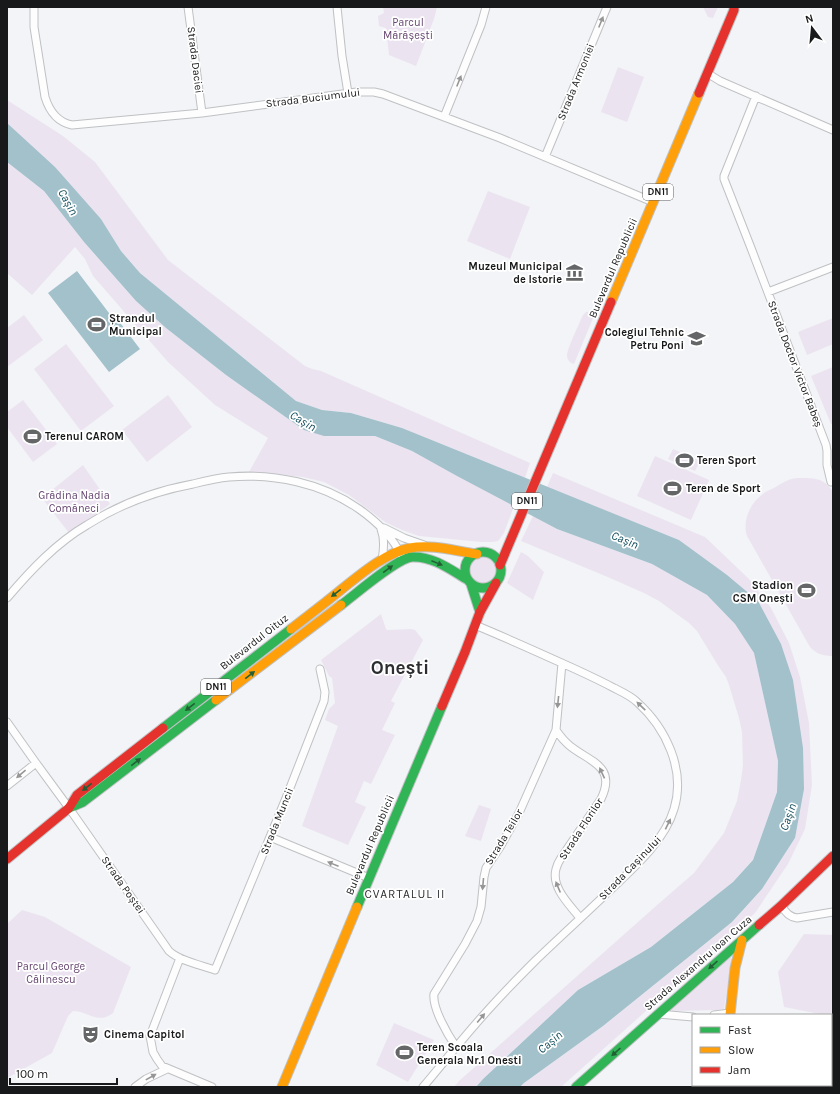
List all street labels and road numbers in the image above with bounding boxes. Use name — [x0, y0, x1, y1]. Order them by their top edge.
street label: Strada Daciei — [184, 26, 206, 94]
street label: Strada Armoniei — [555, 42, 597, 122]
street label: Strada Buciumului — [265, 86, 361, 110]
road number: DN11 — [643, 184, 673, 200]
street label: Bulevardul Republicii — [586, 216, 640, 320]
street label: Strada Doctor Victor Babeș — [765, 299, 825, 429]
road number: DN11 — [512, 493, 542, 509]
street label: Bulevardul Oituz — [217, 611, 291, 673]
road number: DN11 — [201, 679, 231, 695]
street label: Strada Muncii — [258, 786, 296, 856]
street label: Bulevardul Republicii — [343, 793, 397, 897]
street label: Strada Florilor — [556, 796, 606, 862]
street label: Strada Teilor — [482, 807, 526, 867]
street label: Strada Cașinului — [596, 833, 664, 903]
street label: Strada Poștei — [98, 854, 148, 916]
street label: Strada Alexandru Ioan Cuza — [642, 913, 754, 1013]

